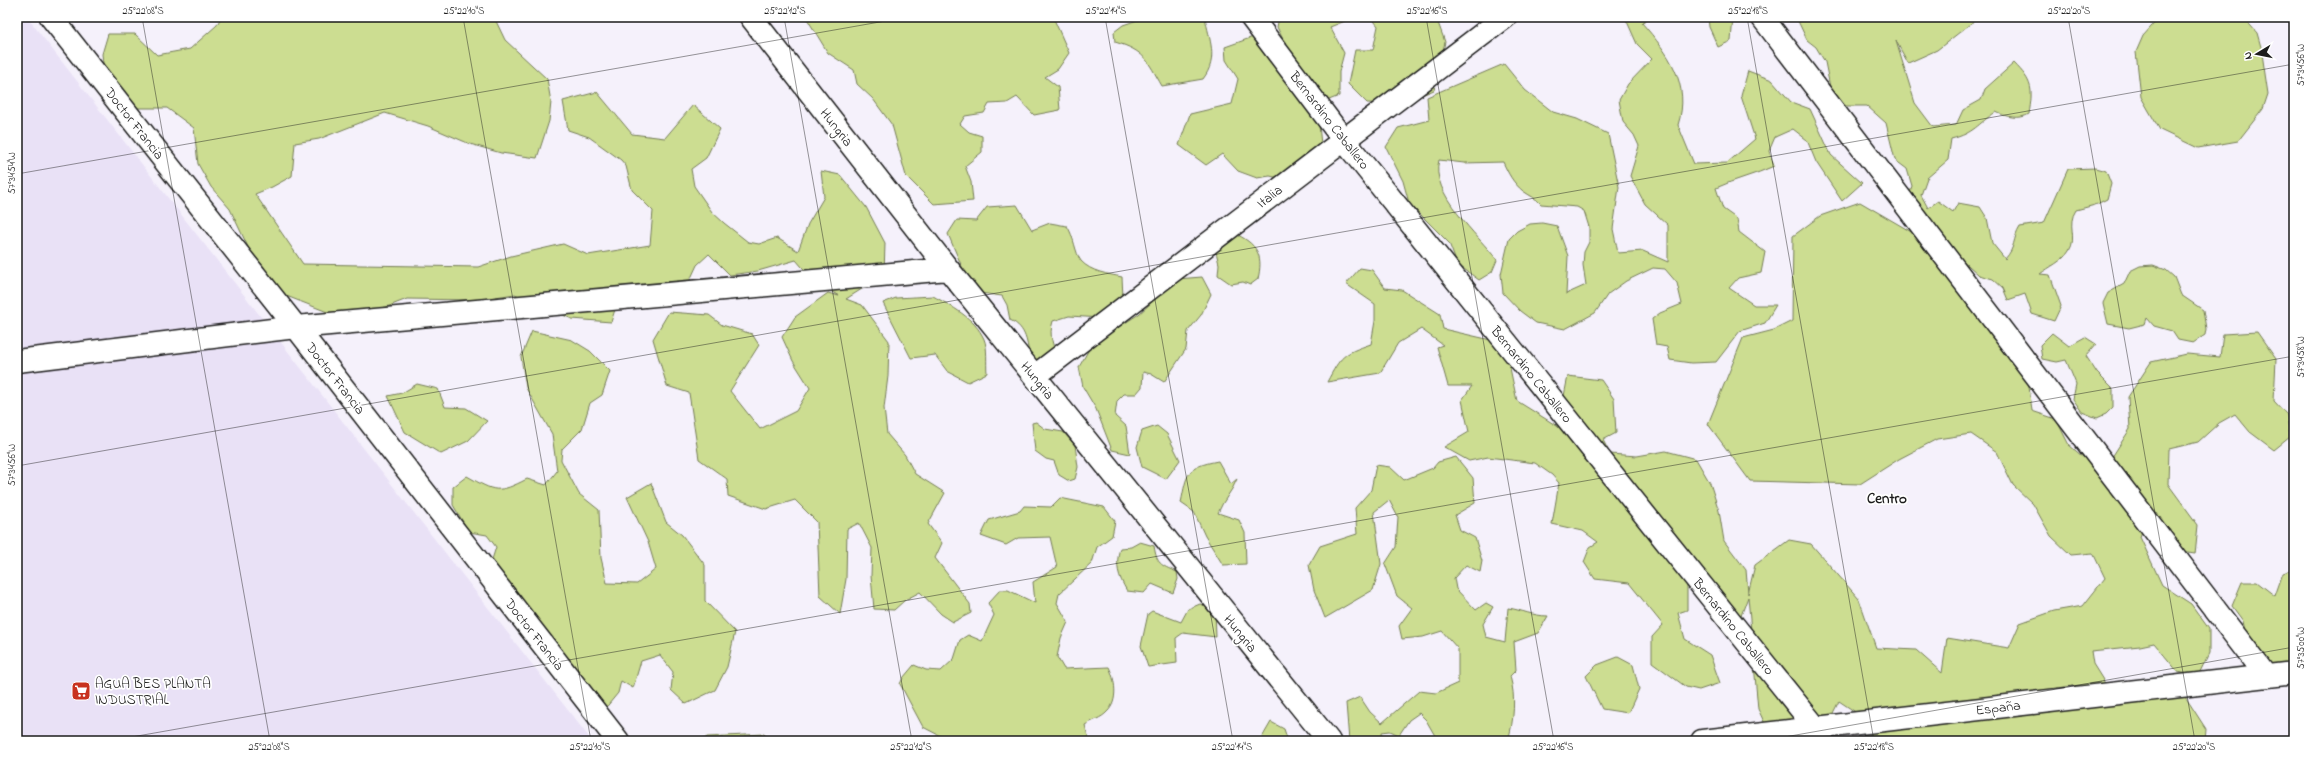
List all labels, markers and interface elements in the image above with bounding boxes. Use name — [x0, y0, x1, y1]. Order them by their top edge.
text: 25°22'08"S — [122, 4, 164, 19]
text: 25°22'10"S — [444, 4, 485, 19]
text: 25°22'12"S — [764, 4, 806, 19]
text: 25°22'14"S — [1086, 4, 1127, 19]
text: 25°22'16"S — [1407, 4, 1448, 19]
text: 25°22'18"S — [1728, 4, 1769, 19]
text: 25°22'20"S — [2048, 4, 2091, 19]
north arrow — [2237, 34, 2277, 74]
text: 57°34'56"W — [2294, 44, 2309, 86]
text: N — [2240, 51, 2257, 61]
street label: Bernardino Caballero — [1283, 67, 1374, 175]
street label: Doctor Francia — [98, 83, 169, 165]
street label: Hungria — [813, 104, 858, 152]
text: 57°34'54"W — [5, 152, 20, 194]
street label: Italia — [1252, 180, 1287, 214]
street label: Bernardino Caballero — [1484, 321, 1577, 428]
text: 57°34'58"W — [2294, 336, 2309, 378]
street label: Doctor Francia — [299, 338, 370, 420]
street label: Hungria — [1014, 357, 1059, 405]
text: 57°34'56"W — [5, 444, 20, 486]
district label: Centro — [1867, 488, 1907, 510]
street label: Bernardino Caballero — [1686, 573, 1779, 680]
street label: Doctor Francia — [498, 594, 569, 676]
street label: Hungria — [1217, 610, 1262, 658]
text: 57°35'00"W — [2294, 627, 2309, 669]
place label: AGUA BES PLANTA INDUSTRIAL — [95, 674, 211, 711]
supermarket icon: AGUA BES PLANTA INDUSTRIAL — [70, 680, 92, 702]
street label: España — [1974, 695, 2022, 722]
text: 25°22'08"S — [248, 740, 290, 755]
text: 25°22'10"S — [570, 740, 611, 755]
text: 25°22'12"S — [890, 740, 932, 755]
text: 25°22'14"S — [1212, 740, 1253, 755]
text: 25°22'16"S — [1533, 740, 1574, 755]
text: 25°22'18"S — [1854, 740, 1895, 755]
text: 25°22'20"S — [2173, 740, 2216, 755]

